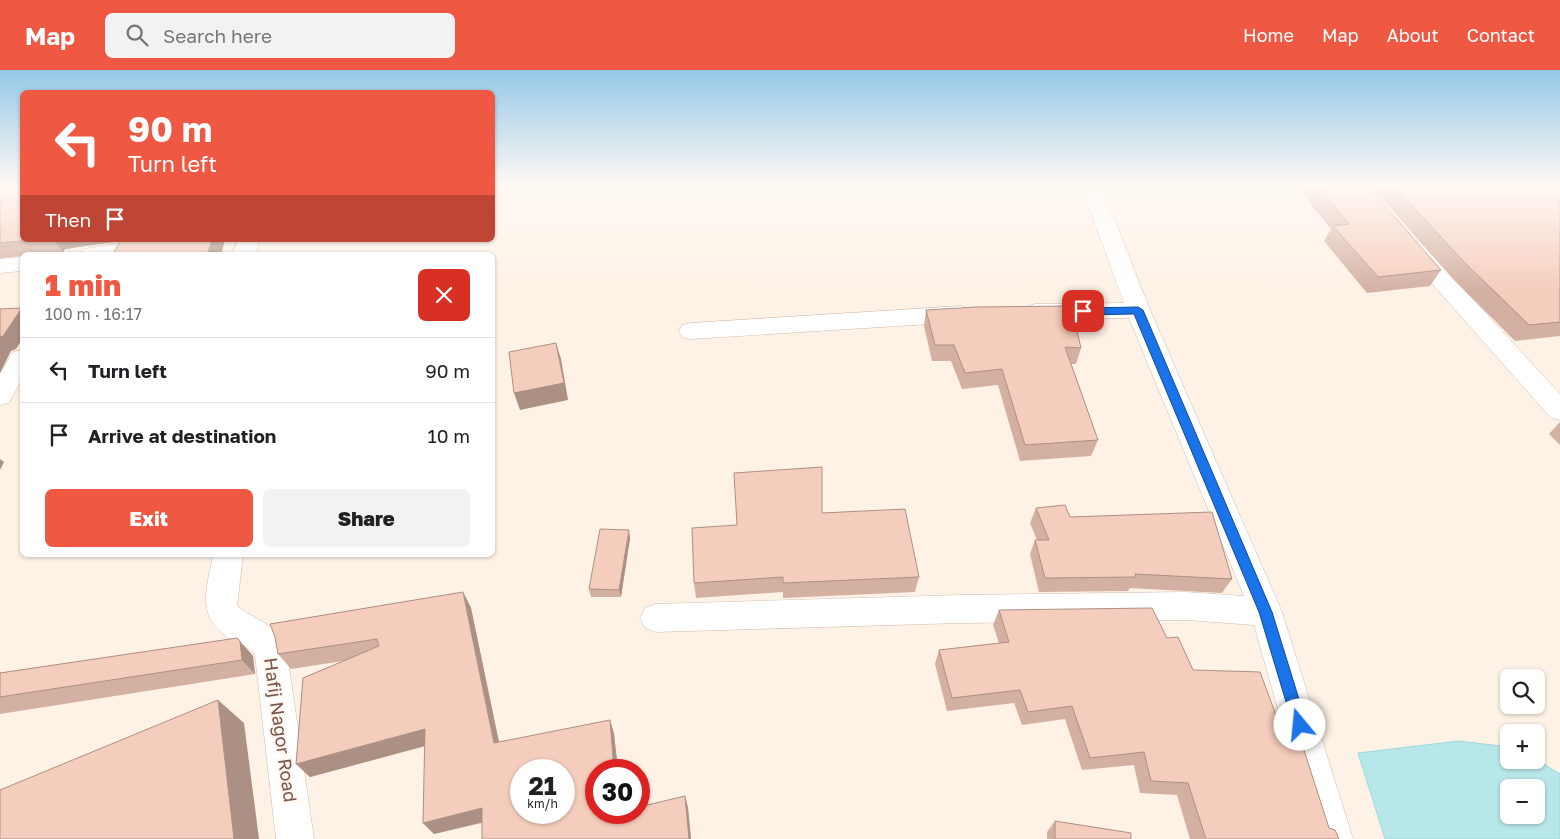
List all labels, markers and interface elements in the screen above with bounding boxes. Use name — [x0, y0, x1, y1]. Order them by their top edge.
search box — [105, 13, 455, 58]
text: Map — [25, 21, 75, 50]
icon: search — [123, 21, 151, 49]
text: Search here — [163, 24, 272, 47]
text: Home — [1243, 24, 1294, 46]
text: Map — [1322, 24, 1359, 46]
text: About — [1387, 24, 1439, 46]
text: Contact — [1467, 24, 1535, 46]
text: 90 m — [128, 108, 212, 150]
icon: left — [45, 110, 110, 175]
text: Turn left — [128, 150, 217, 177]
icon: arrive — [101, 205, 129, 233]
text: Then — [45, 208, 91, 231]
text: 1 min — [45, 267, 121, 303]
button: close — [418, 269, 470, 321]
pin — [1062, 290, 1104, 332]
icon: arrive — [1069, 297, 1097, 325]
text: 100 m · 16:17 — [45, 304, 142, 324]
icon: left — [45, 356, 73, 384]
text: Turn left — [88, 359, 167, 382]
text: 90 m — [425, 359, 470, 382]
icon: arrive — [45, 421, 73, 449]
text: Arrive at destination — [88, 424, 276, 447]
text: 10 m — [427, 424, 470, 447]
button: Exit — [45, 489, 253, 547]
button: Share — [263, 489, 470, 547]
street label: Hafij Nagor Road — [260, 656, 302, 804]
map controls — [1500, 669, 1545, 824]
button: search — [1500, 669, 1545, 714]
position arrow — [1273, 698, 1325, 750]
button: + — [1500, 724, 1545, 769]
speed limit sign: 30 — [585, 759, 650, 824]
text: 21 — [528, 770, 557, 801]
button: − — [1500, 779, 1545, 824]
text: km/h — [527, 796, 558, 811]

